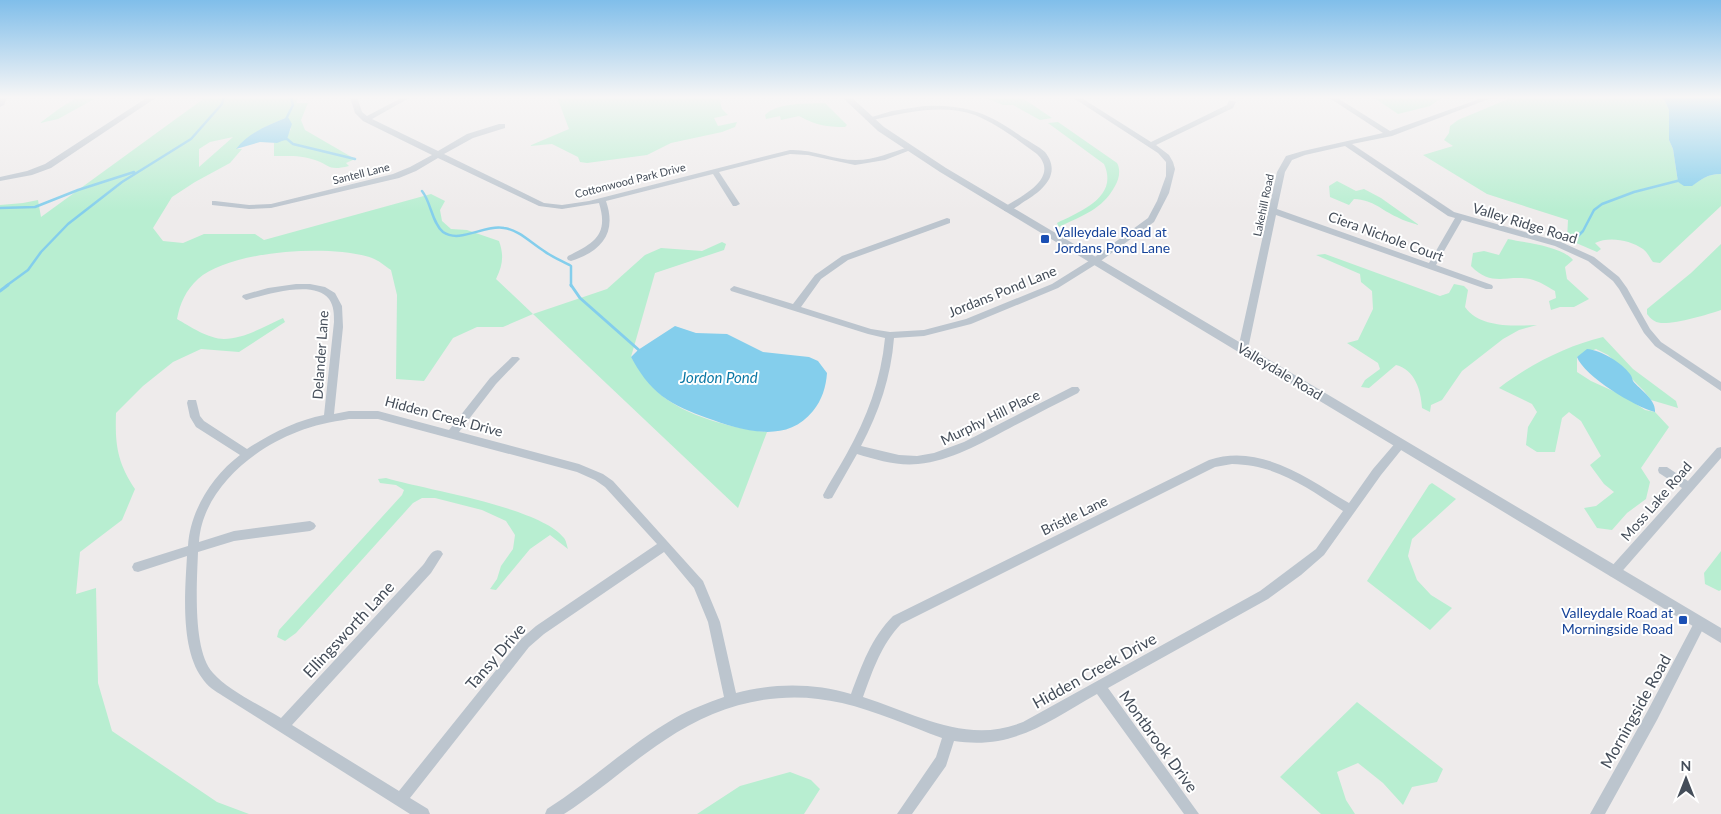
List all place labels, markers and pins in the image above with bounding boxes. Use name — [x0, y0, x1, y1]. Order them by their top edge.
place label: Valleydale Road at Jordans Pond Lane — [1055, 223, 1170, 256]
marker: Valleydale Road at Jordans Pond Lane — [1039, 233, 1051, 245]
place label: Valleydale Road at Morningside Road — [1561, 604, 1673, 637]
marker: Valleydale Road at Morningside Road — [1677, 614, 1689, 626]

